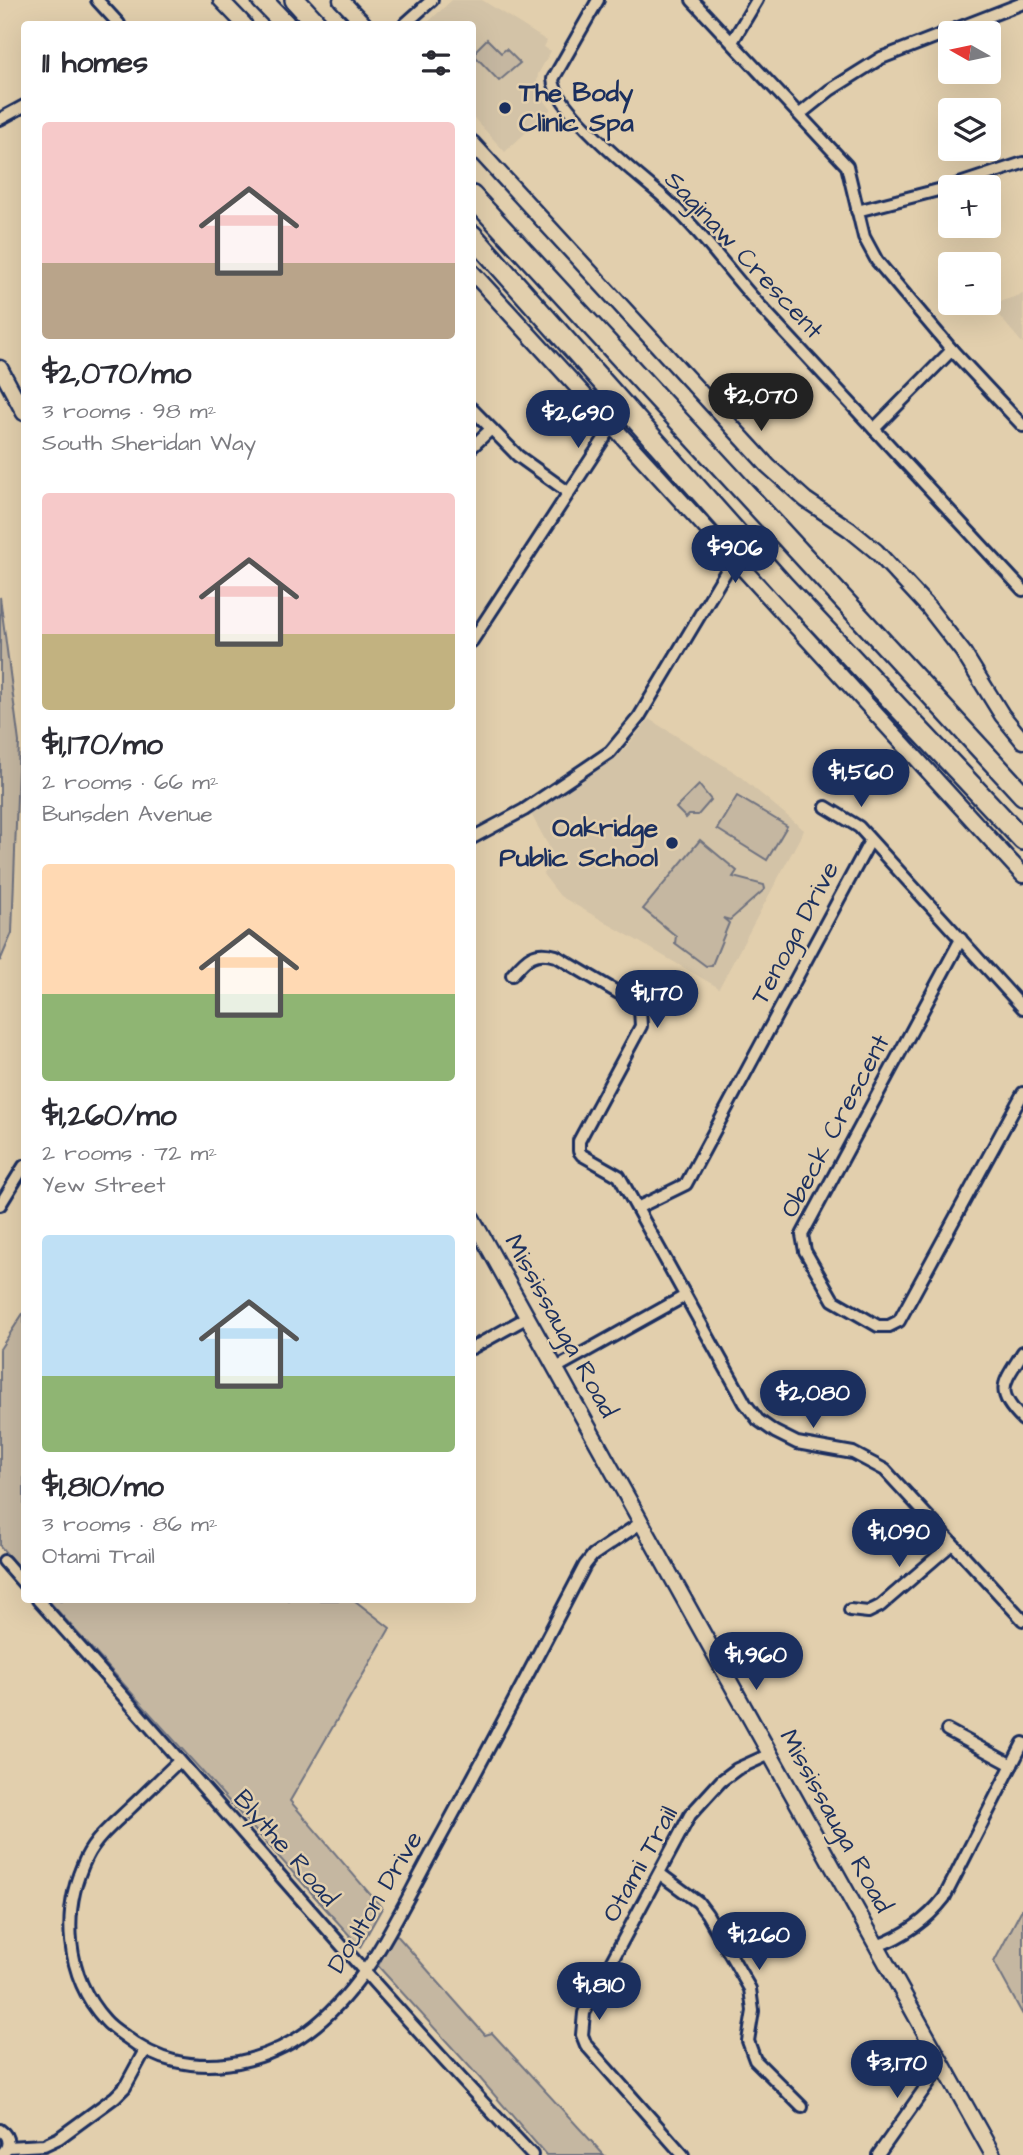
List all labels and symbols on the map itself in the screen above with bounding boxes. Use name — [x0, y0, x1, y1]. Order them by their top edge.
north arrow — [938, 21, 1001, 84]
place label: The Body Clinic Spa — [518, 75, 634, 141]
marker: The Body Clinic Spa — [497, 100, 513, 116]
street label: Saginaw Crescent — [655, 163, 832, 349]
pin: $2,070 — [704, 374, 818, 433]
pin: $2,690 — [521, 391, 635, 450]
pin: $906 — [694, 526, 776, 585]
pin: $1,560 — [804, 750, 918, 809]
place label: Oakridge Public School — [499, 810, 658, 876]
marker: Oakridge Public School — [664, 835, 680, 851]
street label: Tenoga Drive — [742, 855, 850, 1012]
pin: $1,170 — [600, 970, 714, 1030]
street label: Obeck Crescent — [771, 1028, 899, 1224]
street label: Mississauga Road — [494, 1228, 626, 1425]
pin: $2,080 — [756, 1370, 870, 1430]
pin: $1,090 — [842, 1510, 956, 1569]
pin: $1,960 — [699, 1632, 813, 1692]
street label: Mississauga Road — [769, 1723, 901, 1920]
street label: Blythe Road — [224, 1782, 347, 1916]
street label: Otami Trail — [593, 1799, 687, 1929]
street label: Doulton Drive — [318, 1824, 432, 1980]
pin: $1,260 — [702, 1912, 816, 1972]
pin: $1,810 — [542, 1962, 656, 2022]
pin: $3,170 — [840, 2040, 954, 2100]

